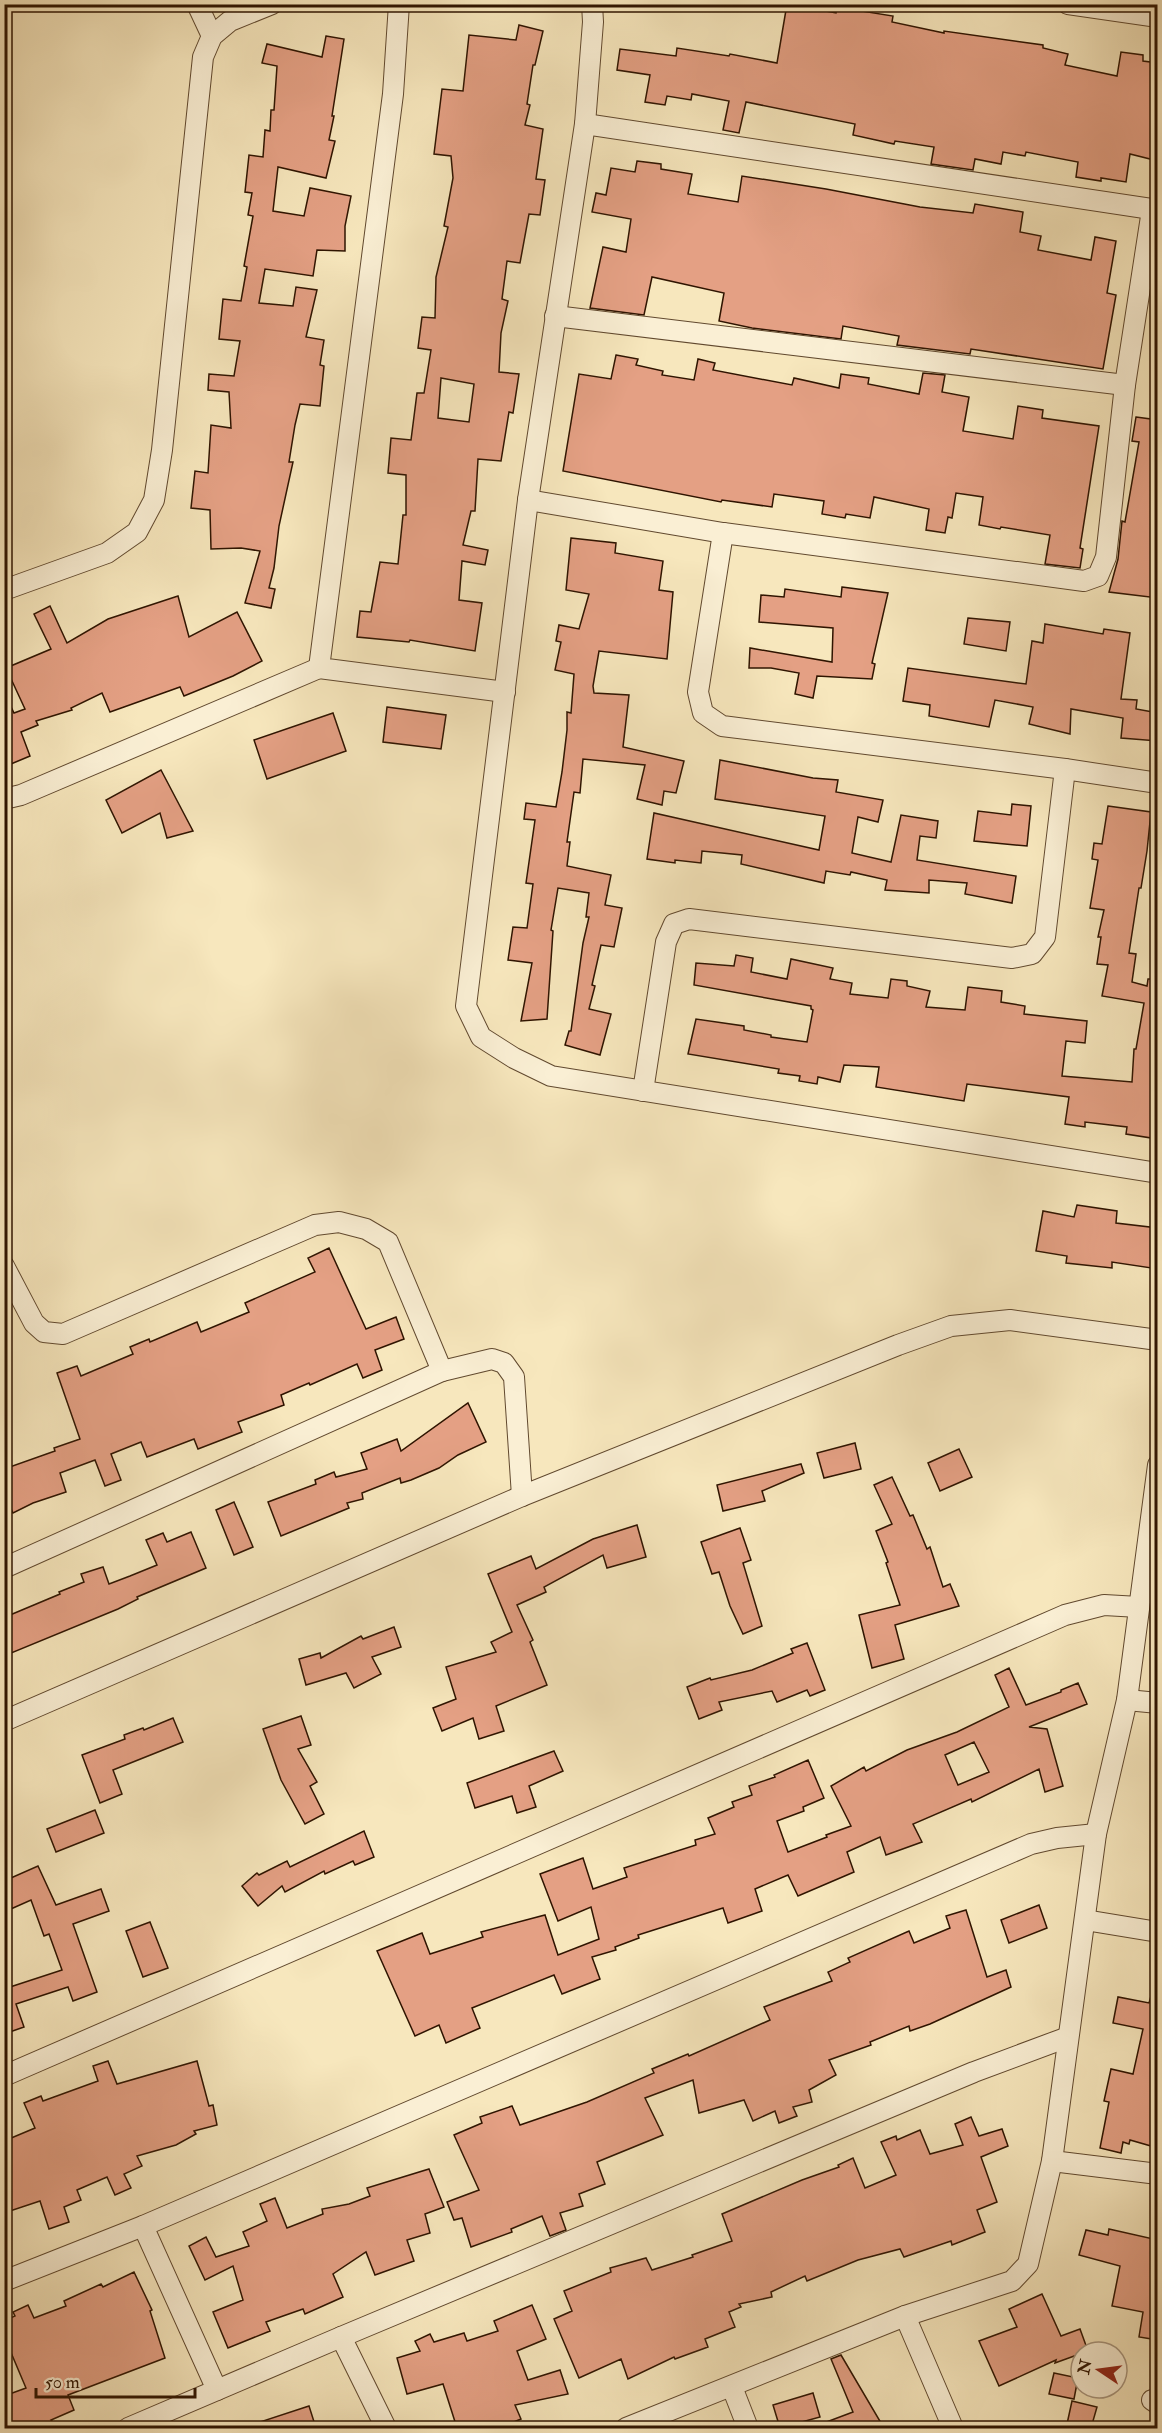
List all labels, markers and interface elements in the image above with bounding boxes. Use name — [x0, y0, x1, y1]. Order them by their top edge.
north arrow — [1069, 2340, 1129, 2400]
text: N — [1074, 2357, 1097, 2377]
scale bar — [36, 2361, 195, 2399]
text: 50 m — [45, 2371, 80, 2394]

